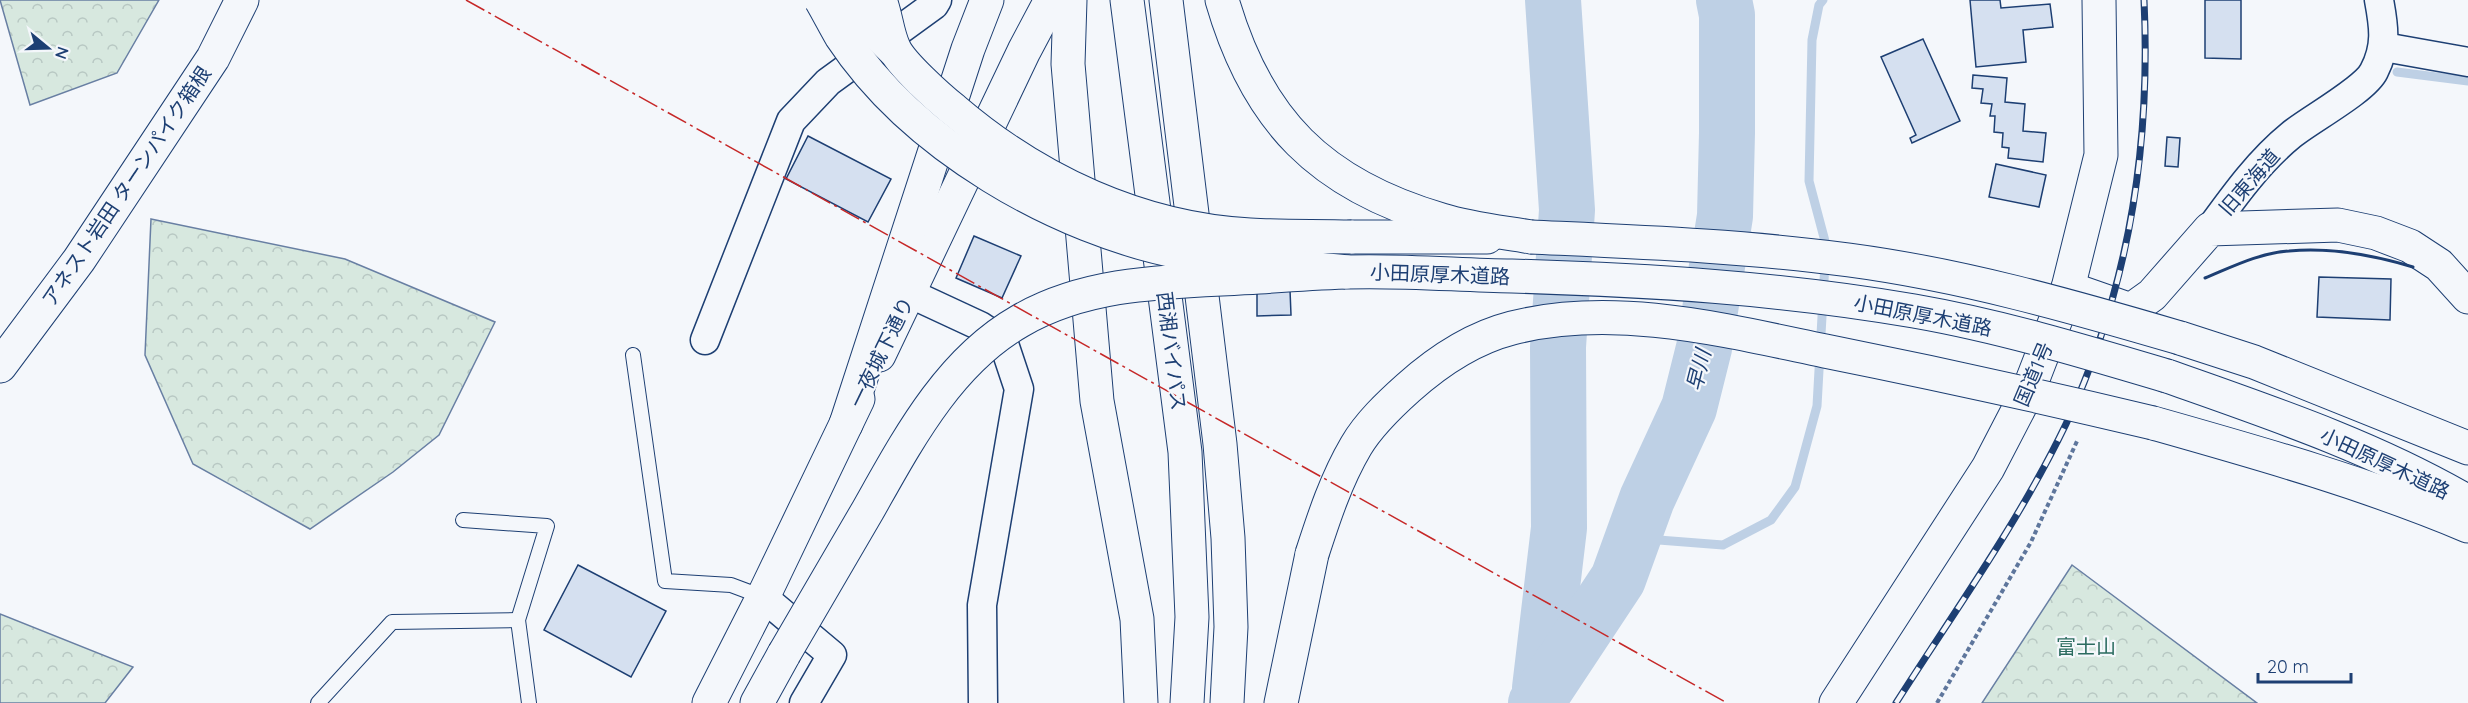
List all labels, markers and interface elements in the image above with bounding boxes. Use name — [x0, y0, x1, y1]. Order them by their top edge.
north arrow — [18, 18, 78, 78]
text: N — [51, 44, 74, 62]
street label: アネスト岩田 ターンパイク箱根 — [36, 61, 216, 311]
street label: 旧東海道 — [2213, 144, 2285, 220]
street label: 小田原厚木道路 — [1370, 259, 1510, 289]
street label: 小田原厚木道路 — [1852, 289, 1994, 341]
street label: 西湘バイパス — [1152, 290, 1192, 412]
street label: 一夜城下通り — [843, 293, 919, 411]
street label: 国道1号 — [2008, 338, 2058, 410]
water label: 早川 — [1680, 345, 1716, 394]
street label: 小田原厚木道路 — [2316, 422, 2454, 504]
park label: 富士山 — [2056, 634, 2116, 659]
scale bar — [2258, 646, 2351, 684]
text: 20 m — [2267, 655, 2309, 678]

